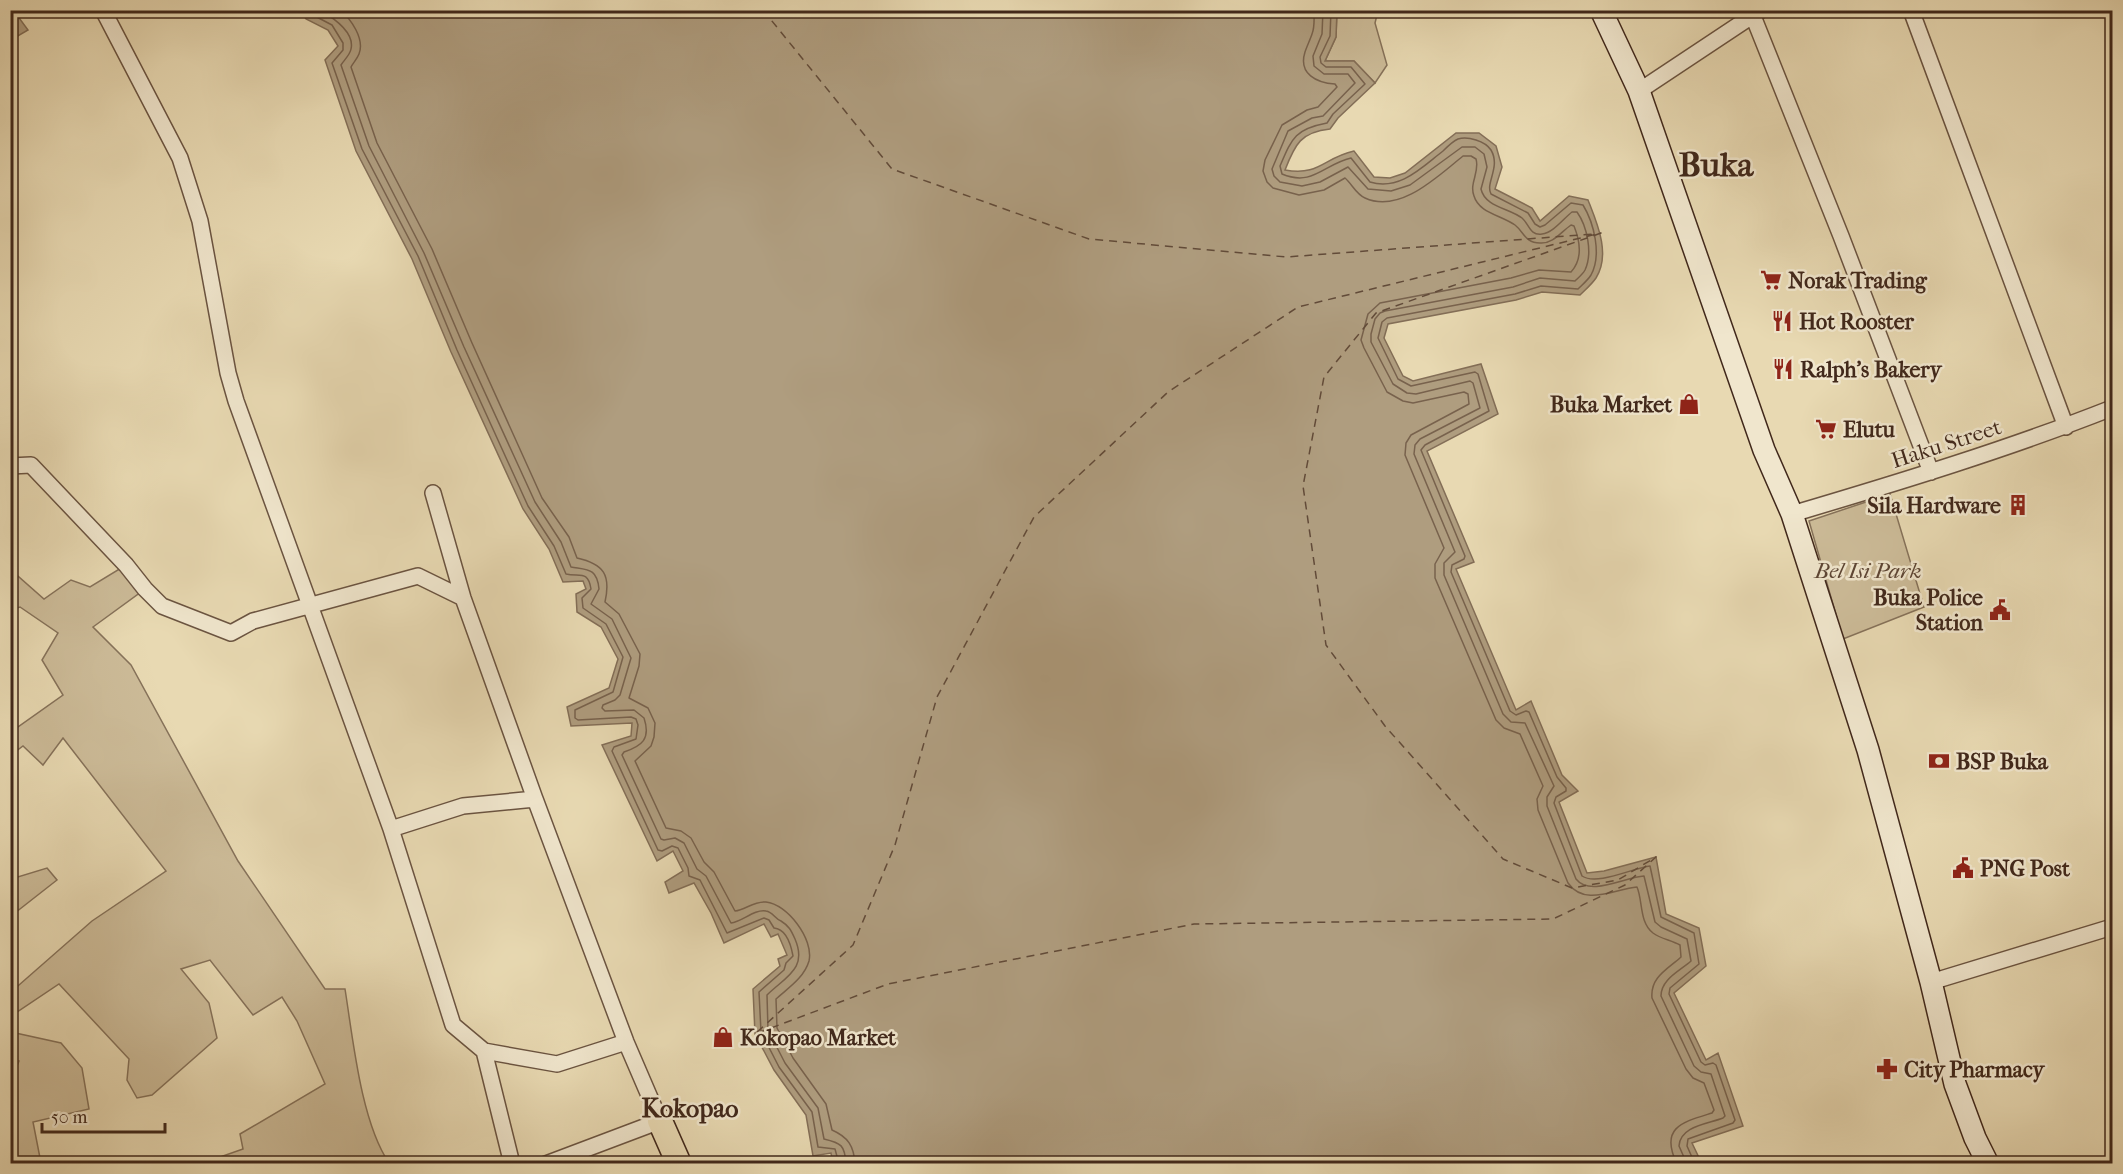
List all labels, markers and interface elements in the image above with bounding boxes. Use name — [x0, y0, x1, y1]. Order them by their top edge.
district label: Buka — [1679, 145, 1755, 185]
supermarket icon: Norak Trading — [1759, 268, 1783, 292]
place label: Norak Trading — [1788, 268, 1928, 294]
restaurant icon: Hot Rooster — [1770, 309, 1794, 333]
place label: Hot Rooster — [1799, 309, 1915, 335]
restaurant icon: Ralph's Bakery — [1771, 357, 1795, 381]
place label: Ralph's Bakery — [1800, 357, 1943, 383]
place label: Buka Market — [1550, 392, 1673, 418]
shop icon: Buka Market — [1677, 392, 1701, 416]
street label: Haku Street — [1888, 414, 2005, 474]
supermarket icon: Elutu — [1814, 417, 1838, 441]
place label: Elutu — [1843, 417, 1896, 443]
place label: Sila Hardware — [1867, 493, 2001, 519]
building icon: Sila Hardware — [2006, 493, 2030, 517]
park label: Bel Isi Park — [1814, 558, 1921, 584]
place label: Buka Police Station — [1873, 585, 1983, 636]
public building icon: Buka Police Station — [1988, 598, 2012, 622]
bank icon: BSP Buka — [1927, 749, 1951, 773]
place label: BSP Buka — [1956, 749, 2049, 775]
public building icon: PNG Post — [1951, 856, 1975, 880]
place label: PNG Post — [1980, 856, 2071, 882]
shop icon: Kokopao Market — [711, 1025, 735, 1049]
place label: Kokopao Market — [740, 1025, 897, 1051]
pharmacy icon: City Pharmacy — [1875, 1057, 1899, 1081]
place label: City Pharmacy — [1904, 1057, 2046, 1083]
district label: Kokopao — [642, 1093, 738, 1124]
scale bar — [42, 1096, 165, 1134]
text: 50 m — [51, 1107, 88, 1128]

